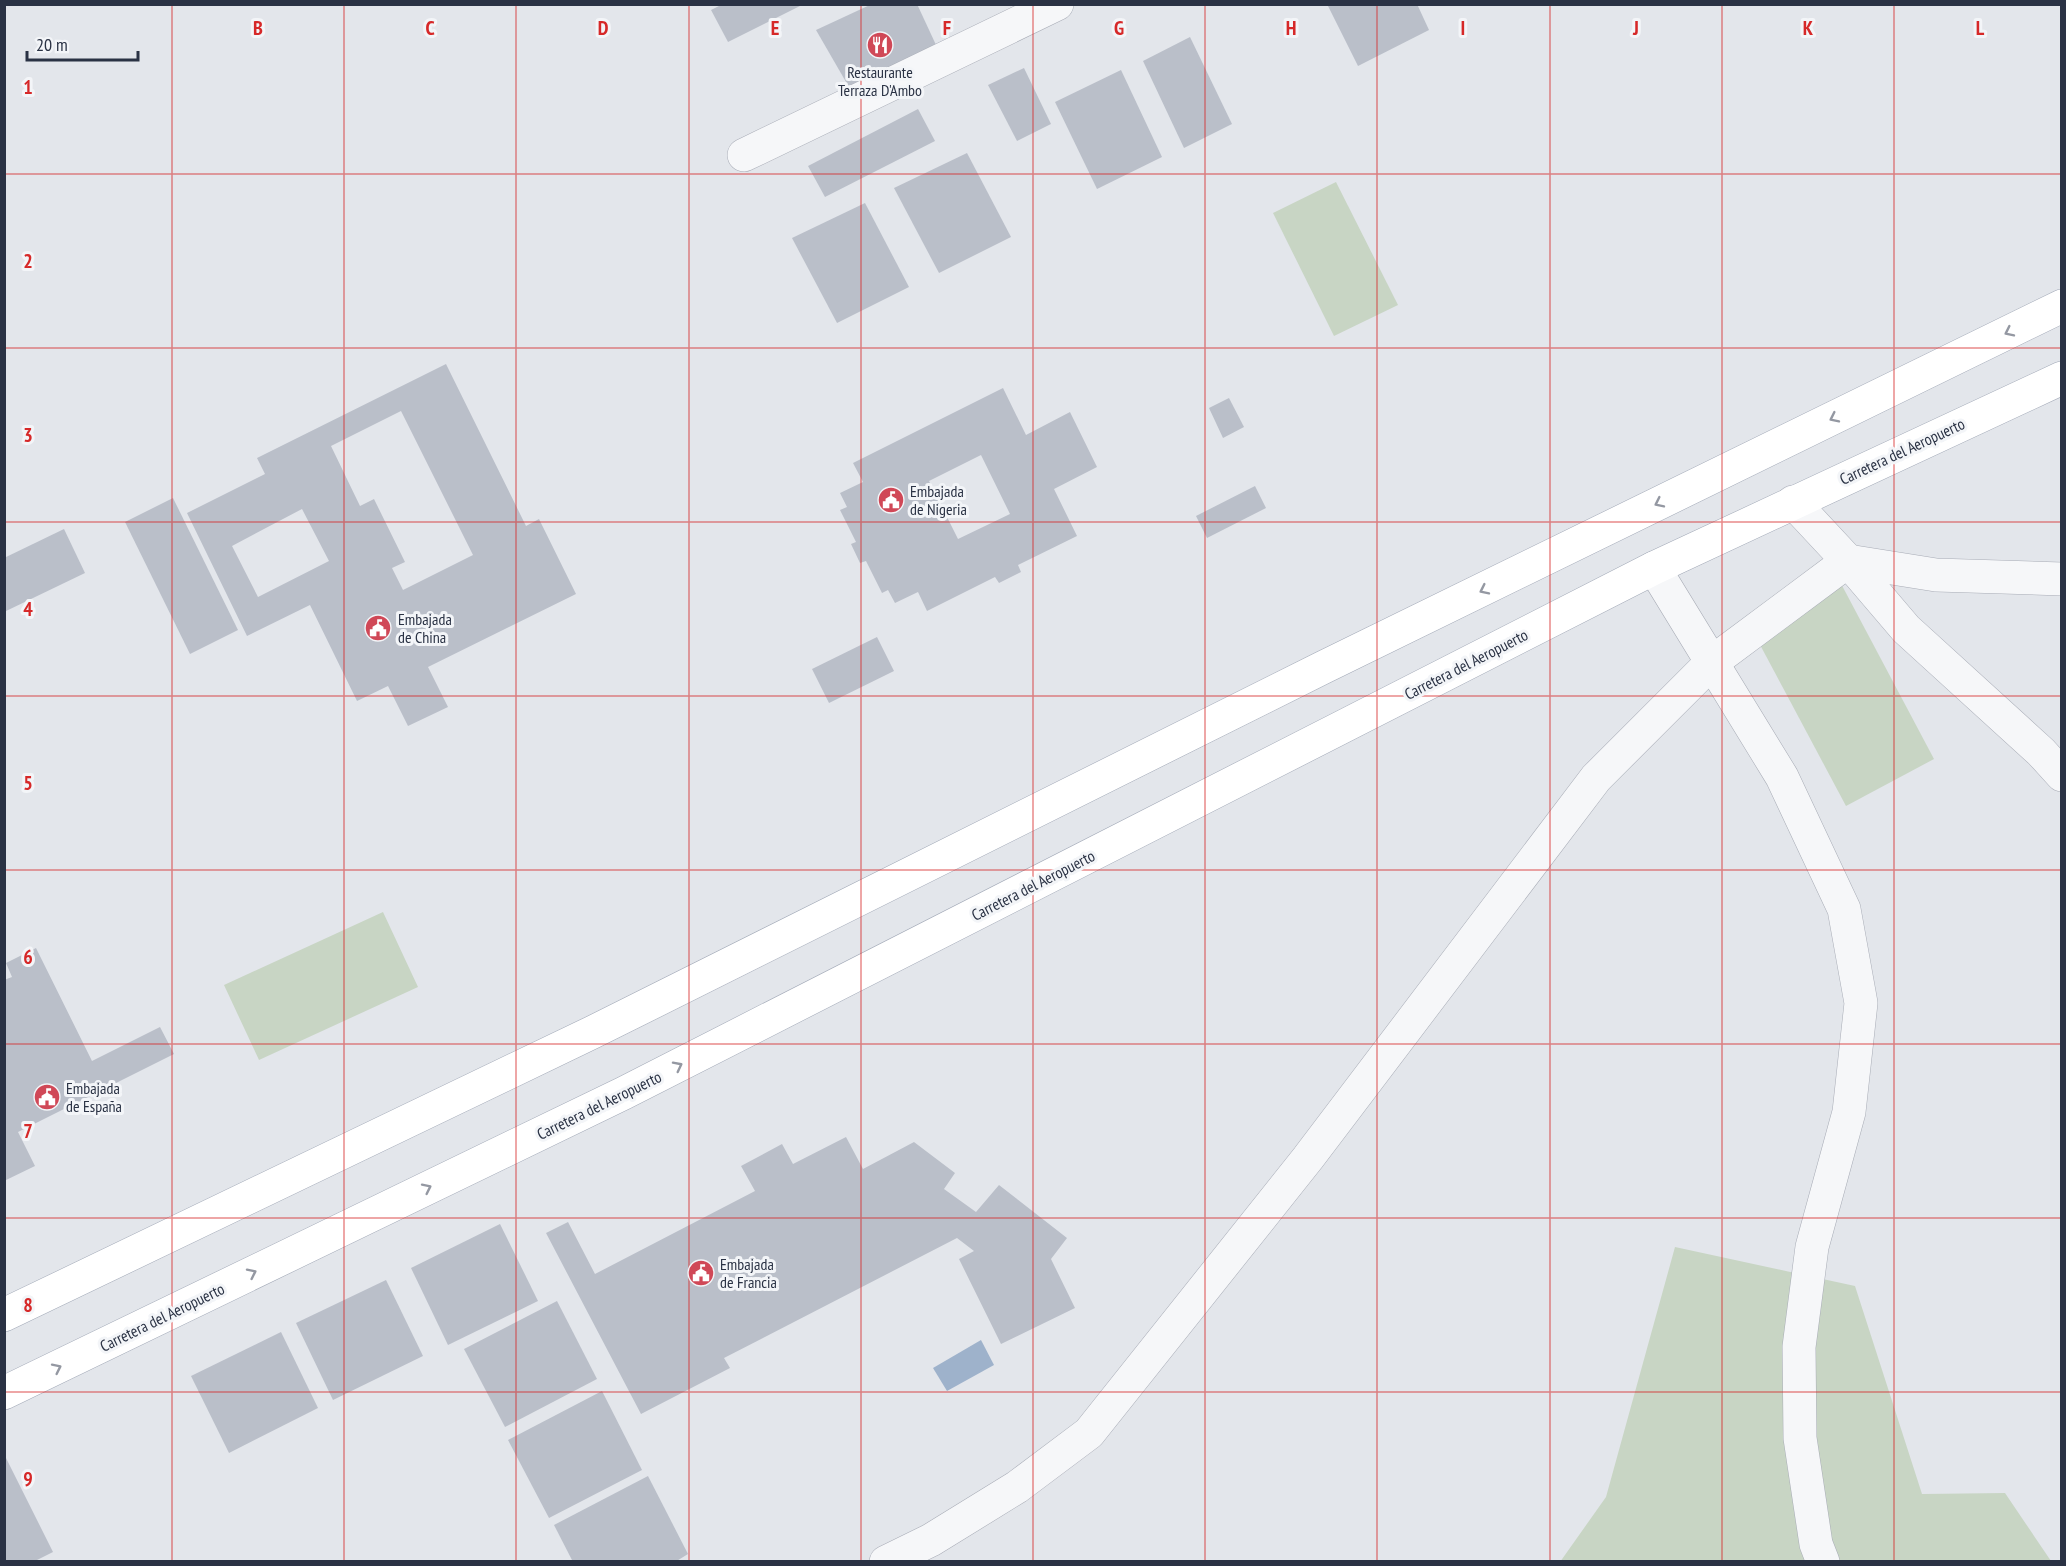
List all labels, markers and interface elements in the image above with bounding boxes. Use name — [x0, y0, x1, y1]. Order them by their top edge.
text: B — [253, 15, 263, 41]
text: C — [425, 15, 435, 41]
text: D — [598, 15, 609, 41]
text: E — [771, 15, 779, 41]
text: F — [943, 15, 951, 41]
text: G — [1114, 15, 1124, 41]
text: H — [1286, 15, 1296, 41]
text: I — [1461, 15, 1465, 41]
text: J — [1632, 15, 1639, 41]
text: K — [1803, 15, 1814, 41]
text: L — [1976, 15, 1985, 41]
scale bar — [27, 24, 138, 62]
restaurant icon: Restaurante Terraza D'Ambo — [865, 30, 895, 60]
text: 20 m — [36, 33, 68, 56]
place label: Restaurante Terraza D'Ambo — [838, 62, 922, 100]
text: 1 — [23, 74, 33, 100]
text: 2 — [23, 248, 33, 274]
one-way arrow — [2004, 324, 2015, 336]
one-way arrow — [1829, 410, 1840, 422]
street label: Carretera del Aeropuerto — [1836, 413, 1968, 489]
text: 3 — [23, 422, 33, 448]
place label: Embajada de Nigeria — [910, 481, 967, 519]
public building icon: Embajada de Nigeria — [876, 485, 906, 515]
one-way arrow — [1654, 496, 1665, 508]
one-way arrow — [1479, 582, 1490, 594]
text: 4 — [23, 596, 33, 622]
place label: Embajada de China — [398, 609, 452, 647]
public building icon: Embajada de China — [363, 613, 393, 643]
street label: Carretera del Aeropuerto — [1401, 624, 1531, 704]
text: 5 — [23, 770, 33, 796]
street label: Carretera del Aeropuerto — [968, 845, 1098, 925]
text: 6 — [23, 944, 33, 970]
one-way arrow — [671, 1062, 682, 1073]
street label: Carretera del Aeropuerto — [534, 1066, 665, 1144]
place label: Embajada de España — [66, 1078, 122, 1116]
public building icon: Embajada de España — [32, 1082, 62, 1112]
text: 7 — [23, 1118, 33, 1144]
one-way arrow — [421, 1184, 432, 1196]
place label: Embajada de Francia — [720, 1254, 777, 1292]
public building icon: Embajada de Francia — [686, 1258, 716, 1288]
one-way arrow — [245, 1269, 256, 1281]
street label: Carretera del Aeropuerto — [97, 1278, 228, 1356]
text: 8 — [23, 1292, 33, 1318]
one-way arrow — [51, 1363, 62, 1375]
text: 9 — [23, 1466, 33, 1492]

